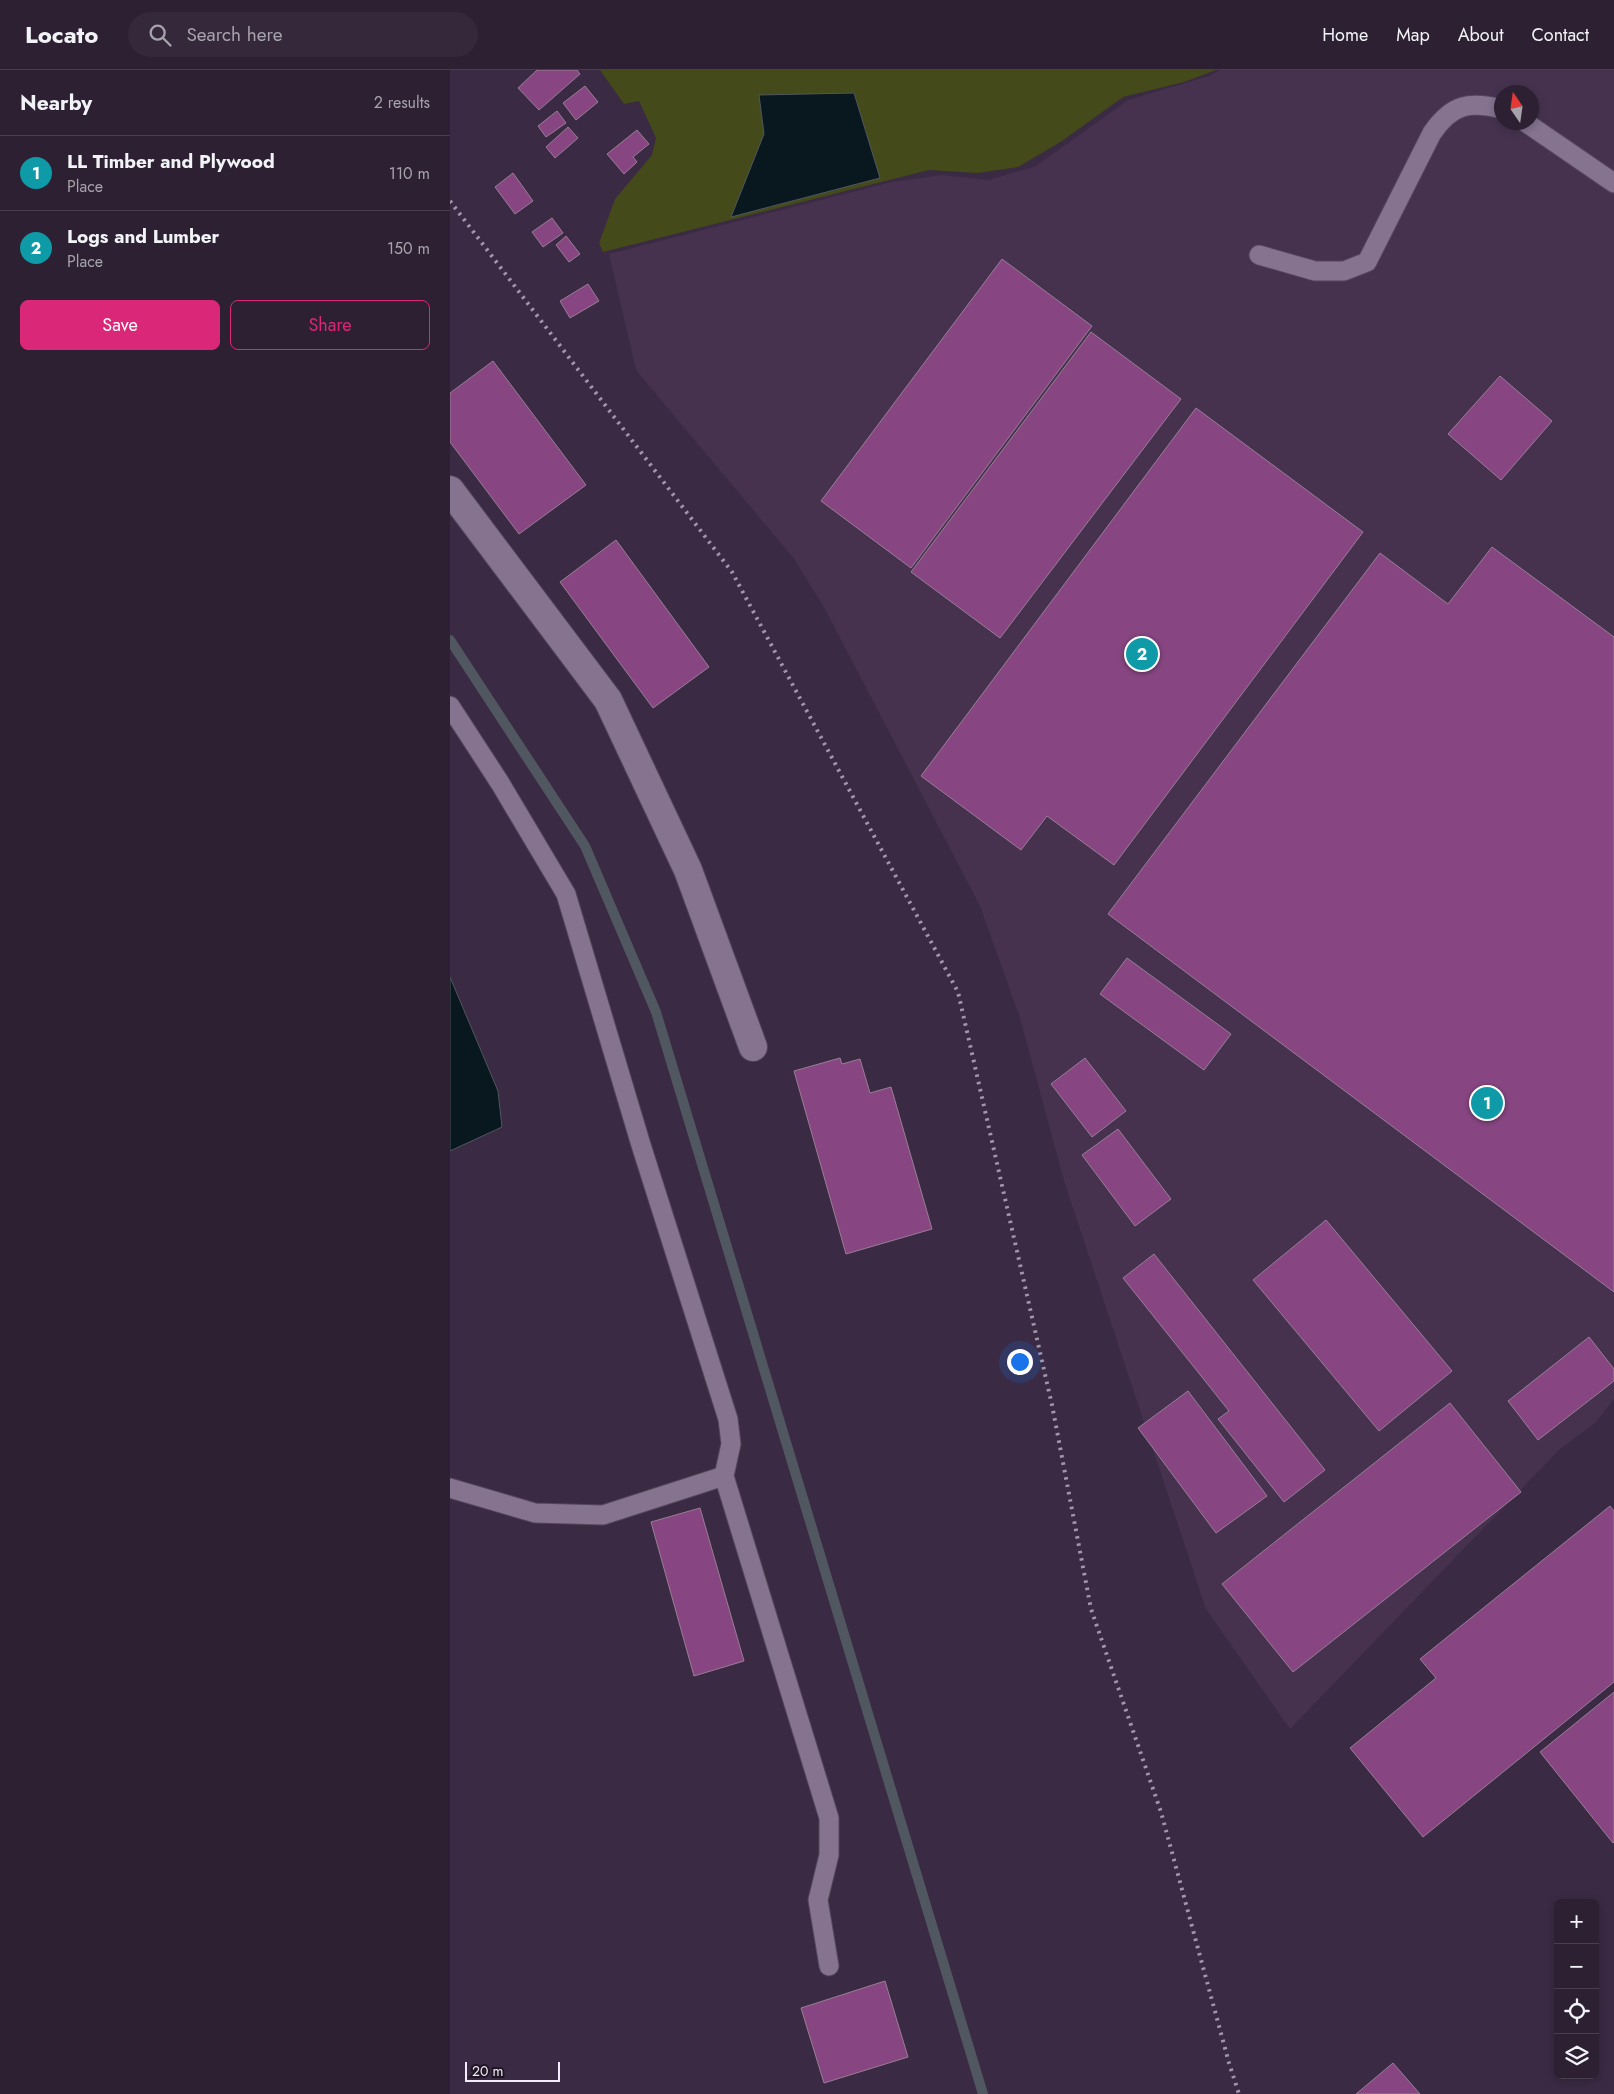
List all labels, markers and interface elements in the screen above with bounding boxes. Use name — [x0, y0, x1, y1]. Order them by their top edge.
search box — [128, 12, 478, 57]
text: Locato — [25, 17, 98, 52]
icon: search — [146, 21, 174, 49]
text: Search here — [186, 21, 283, 48]
text: Home — [1322, 22, 1368, 48]
text: Map — [1396, 22, 1430, 48]
text: About — [1458, 22, 1503, 48]
text: Contact — [1531, 22, 1589, 48]
north arrow — [1494, 85, 1539, 130]
text: Nearby — [20, 88, 92, 118]
text: 2 results — [374, 91, 430, 114]
text: LL Timber and Plywood — [67, 148, 275, 175]
text: 1 — [32, 162, 40, 185]
text: 110 m — [389, 162, 430, 185]
text: Place — [67, 175, 103, 198]
text: Logs and Lumber — [67, 223, 219, 250]
text: 2 — [31, 237, 41, 260]
text: 150 m — [387, 237, 430, 260]
text: Place — [67, 250, 103, 273]
button: Save — [20, 300, 220, 350]
button: Share — [230, 300, 430, 350]
pin: 2 — [1126, 635, 1158, 673]
pin: 1 — [1471, 1084, 1503, 1122]
your location — [1007, 1349, 1033, 1375]
map controls — [1554, 1899, 1599, 2079]
button: + — [1554, 1899, 1599, 1944]
button: − — [1554, 1944, 1599, 1989]
button: locate — [1554, 1989, 1599, 2034]
button: layers — [1554, 2034, 1599, 2079]
scale bar — [465, 2059, 560, 2082]
text: 20 m — [472, 2061, 504, 2081]

